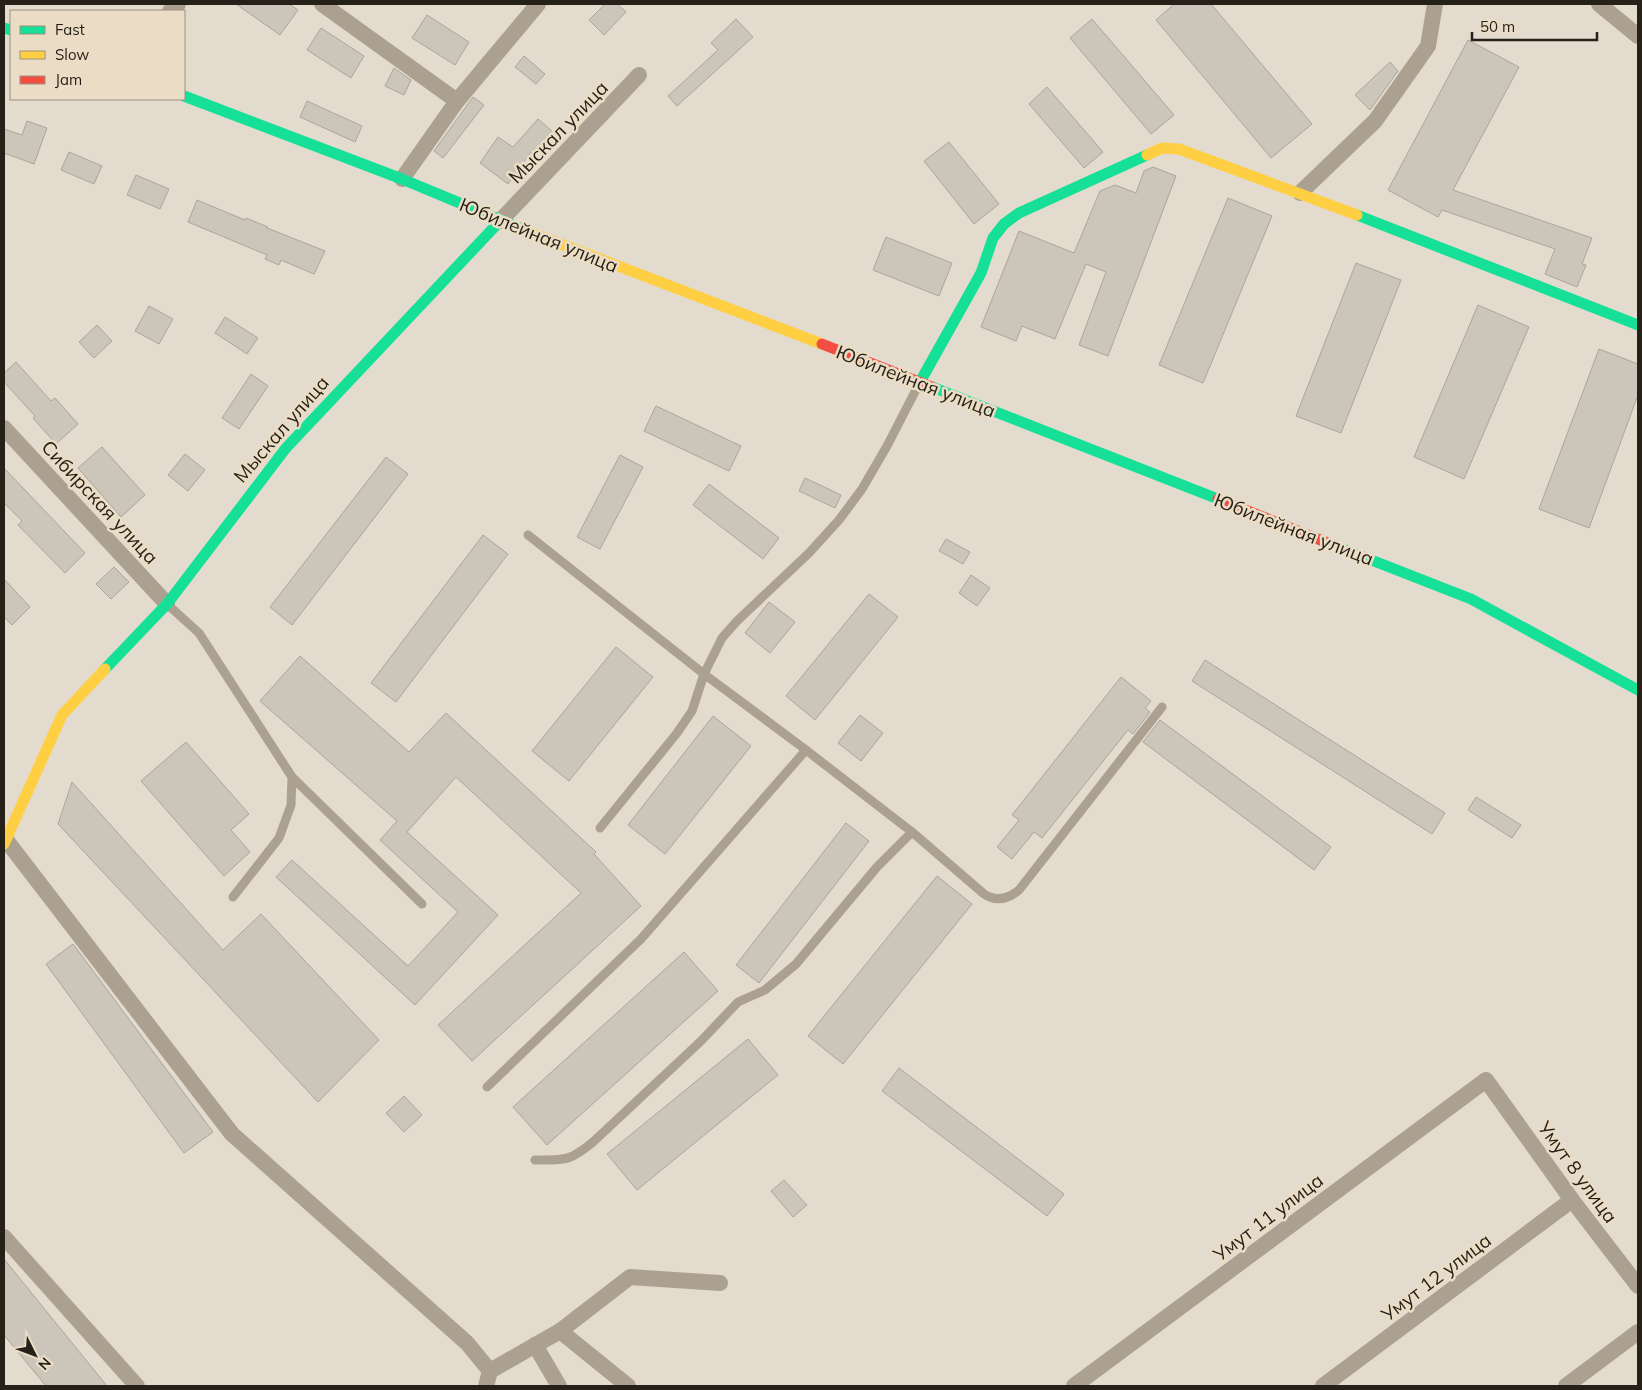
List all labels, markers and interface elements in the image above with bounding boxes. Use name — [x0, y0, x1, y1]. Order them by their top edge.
legend — [10, 10, 185, 100]
scale bar — [1472, 10, 1597, 42]
text: 50 m — [1480, 17, 1515, 36]
text: Fast — [55, 20, 85, 39]
text: Slow — [55, 45, 89, 64]
text: Jam — [55, 70, 82, 89]
street label: Мыскал улица — [503, 76, 613, 188]
street label: Юбилейная улица — [456, 192, 622, 278]
street label: Юбилейная улица — [833, 340, 999, 422]
street label: Мыскал улица — [228, 371, 334, 487]
street label: Сибирская улица — [37, 435, 163, 569]
street label: Юбилейная улица — [1211, 488, 1377, 570]
street label: Умут 8 улица — [1532, 1116, 1623, 1228]
street label: Умут 11 улица — [1207, 1168, 1328, 1267]
street label: Умут 12 улица — [1375, 1228, 1496, 1327]
north arrow — [10, 1330, 60, 1380]
text: N — [34, 1354, 55, 1374]

